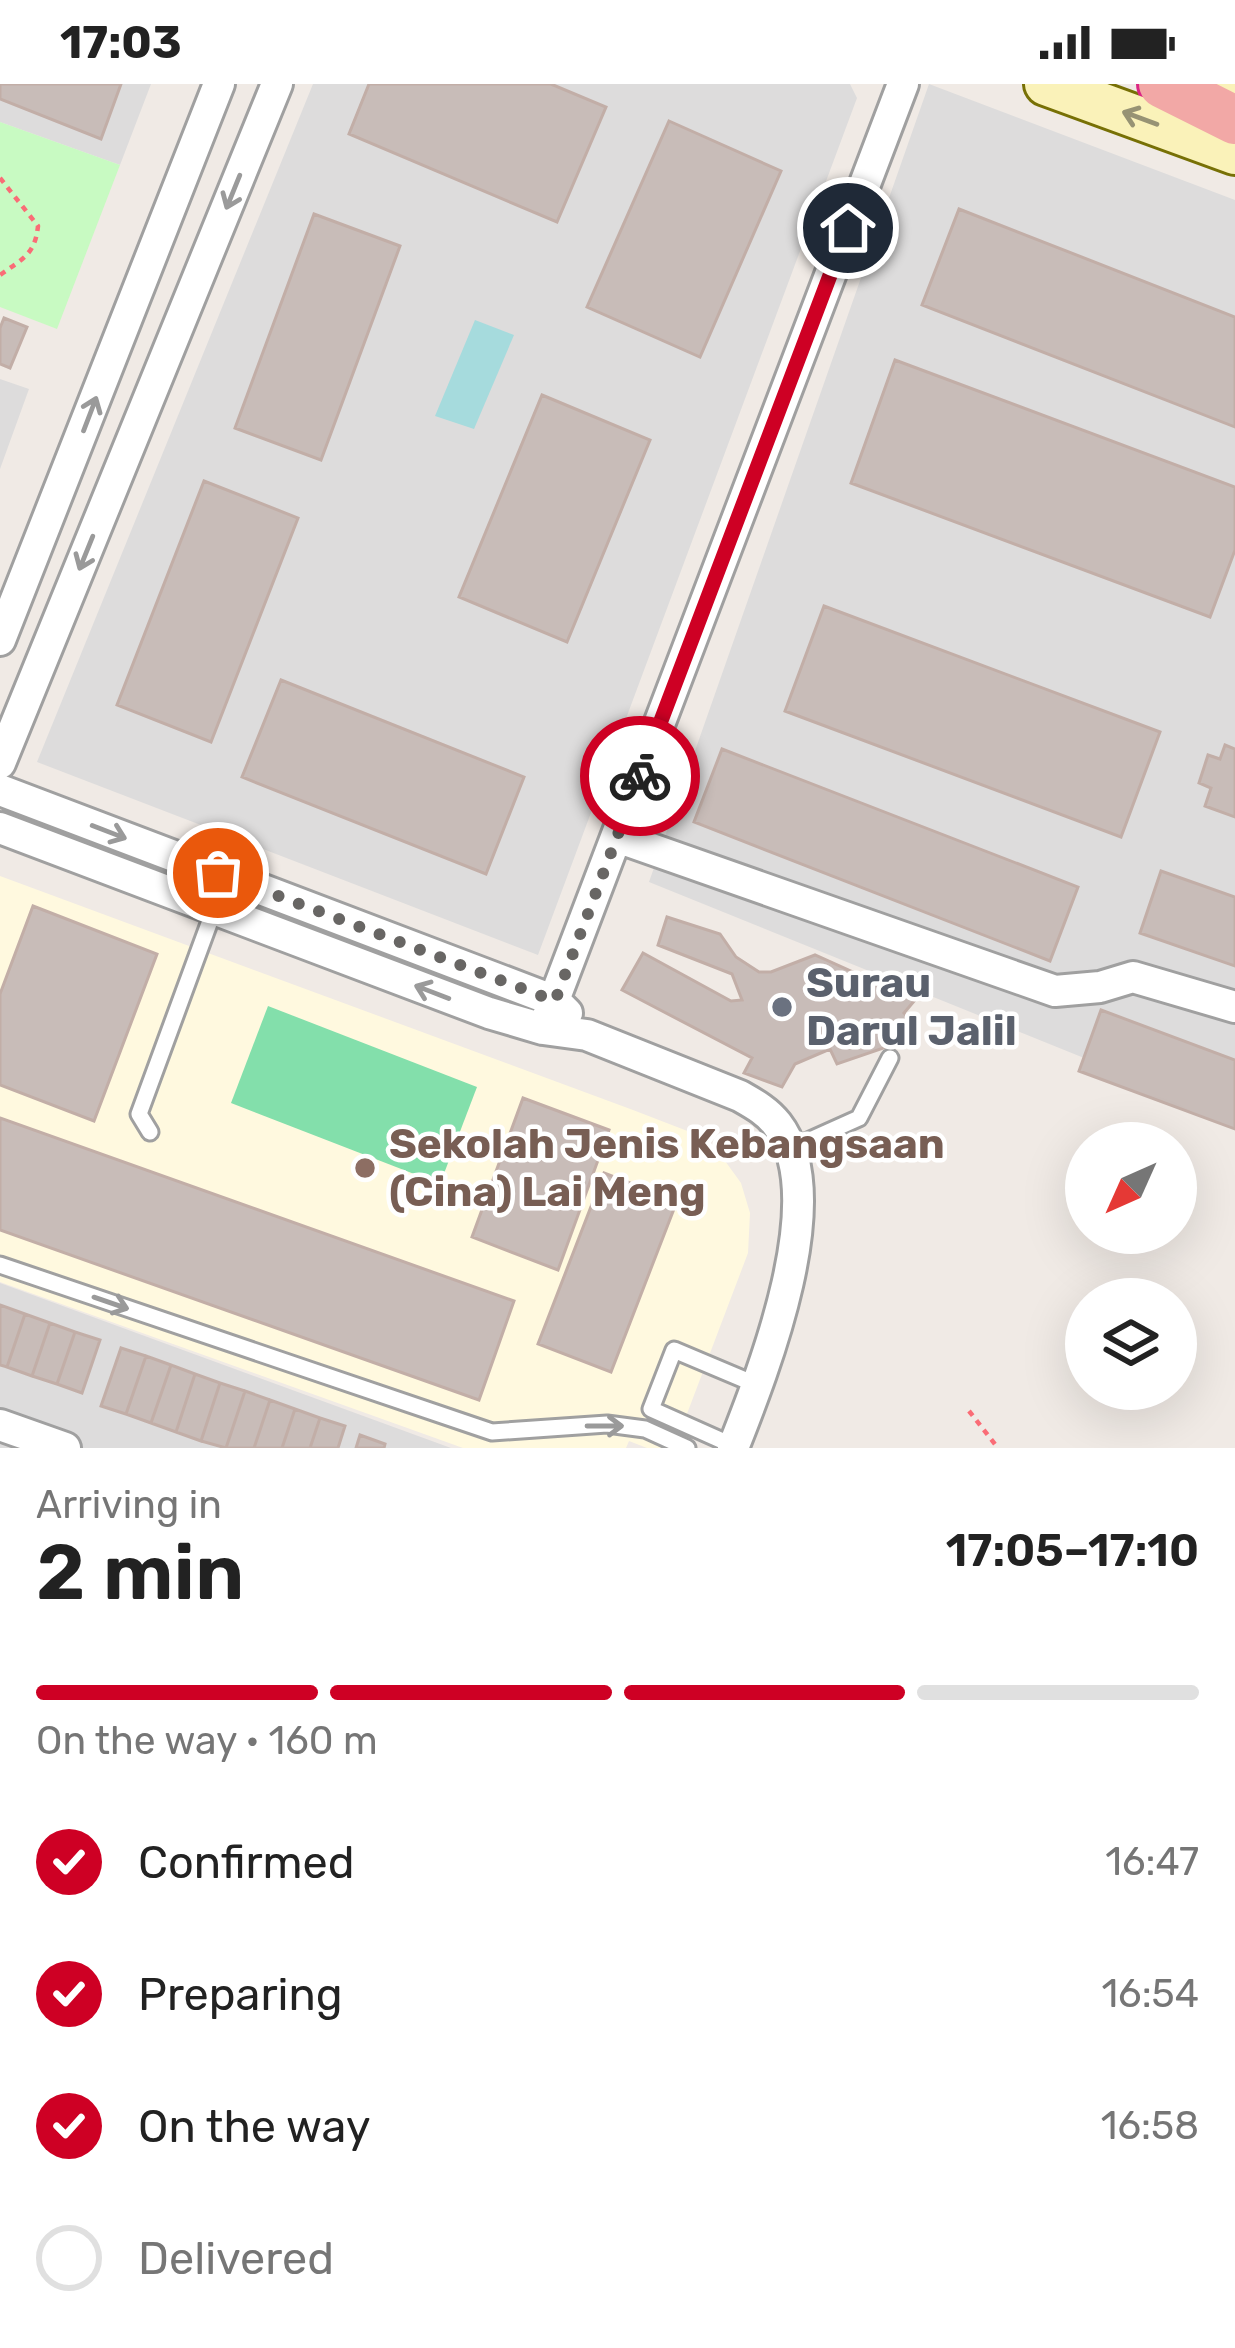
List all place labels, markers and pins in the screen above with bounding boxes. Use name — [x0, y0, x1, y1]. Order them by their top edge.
pin — [797, 177, 899, 279]
pin — [167, 822, 269, 924]
place label: Surau Darul Jalil — [806, 958, 1017, 1056]
marker: Surau Darul Jalil — [769, 994, 795, 1020]
place label: Sekolah Jenis Kebangsaan (Cina) Lai Meng — [389, 1119, 945, 1217]
marker: Sekolah Jenis Kebangsaan (Cina) Lai Meng — [352, 1155, 378, 1181]

